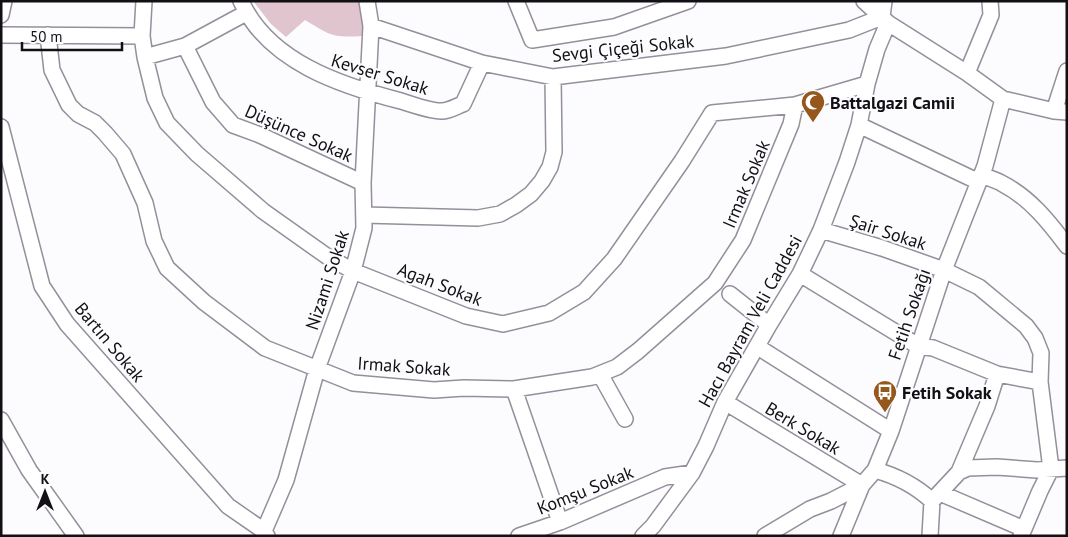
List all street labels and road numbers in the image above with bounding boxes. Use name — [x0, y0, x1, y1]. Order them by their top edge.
street label: Sevgi Çiçeği Sokak — [551, 29, 695, 67]
street label: Kevser Sokak — [329, 48, 432, 100]
street label: Düşünce Sokak — [242, 99, 357, 167]
street label: Irmak Sokak — [717, 136, 775, 231]
street label: Şair Sokak — [847, 209, 930, 255]
street label: Nizami Sokak — [300, 227, 354, 333]
street label: Hacı Bayram Veli Caddesi — [693, 231, 807, 411]
street label: Agah Sokak — [394, 257, 486, 311]
street label: Fetih Sokağı — [883, 265, 935, 363]
street label: Bartın Sokak — [70, 297, 150, 387]
street label: Irmak Sokak — [357, 351, 452, 381]
street label: Berk Sokak — [761, 396, 845, 460]
street label: Komşu Sokak — [533, 460, 637, 520]

